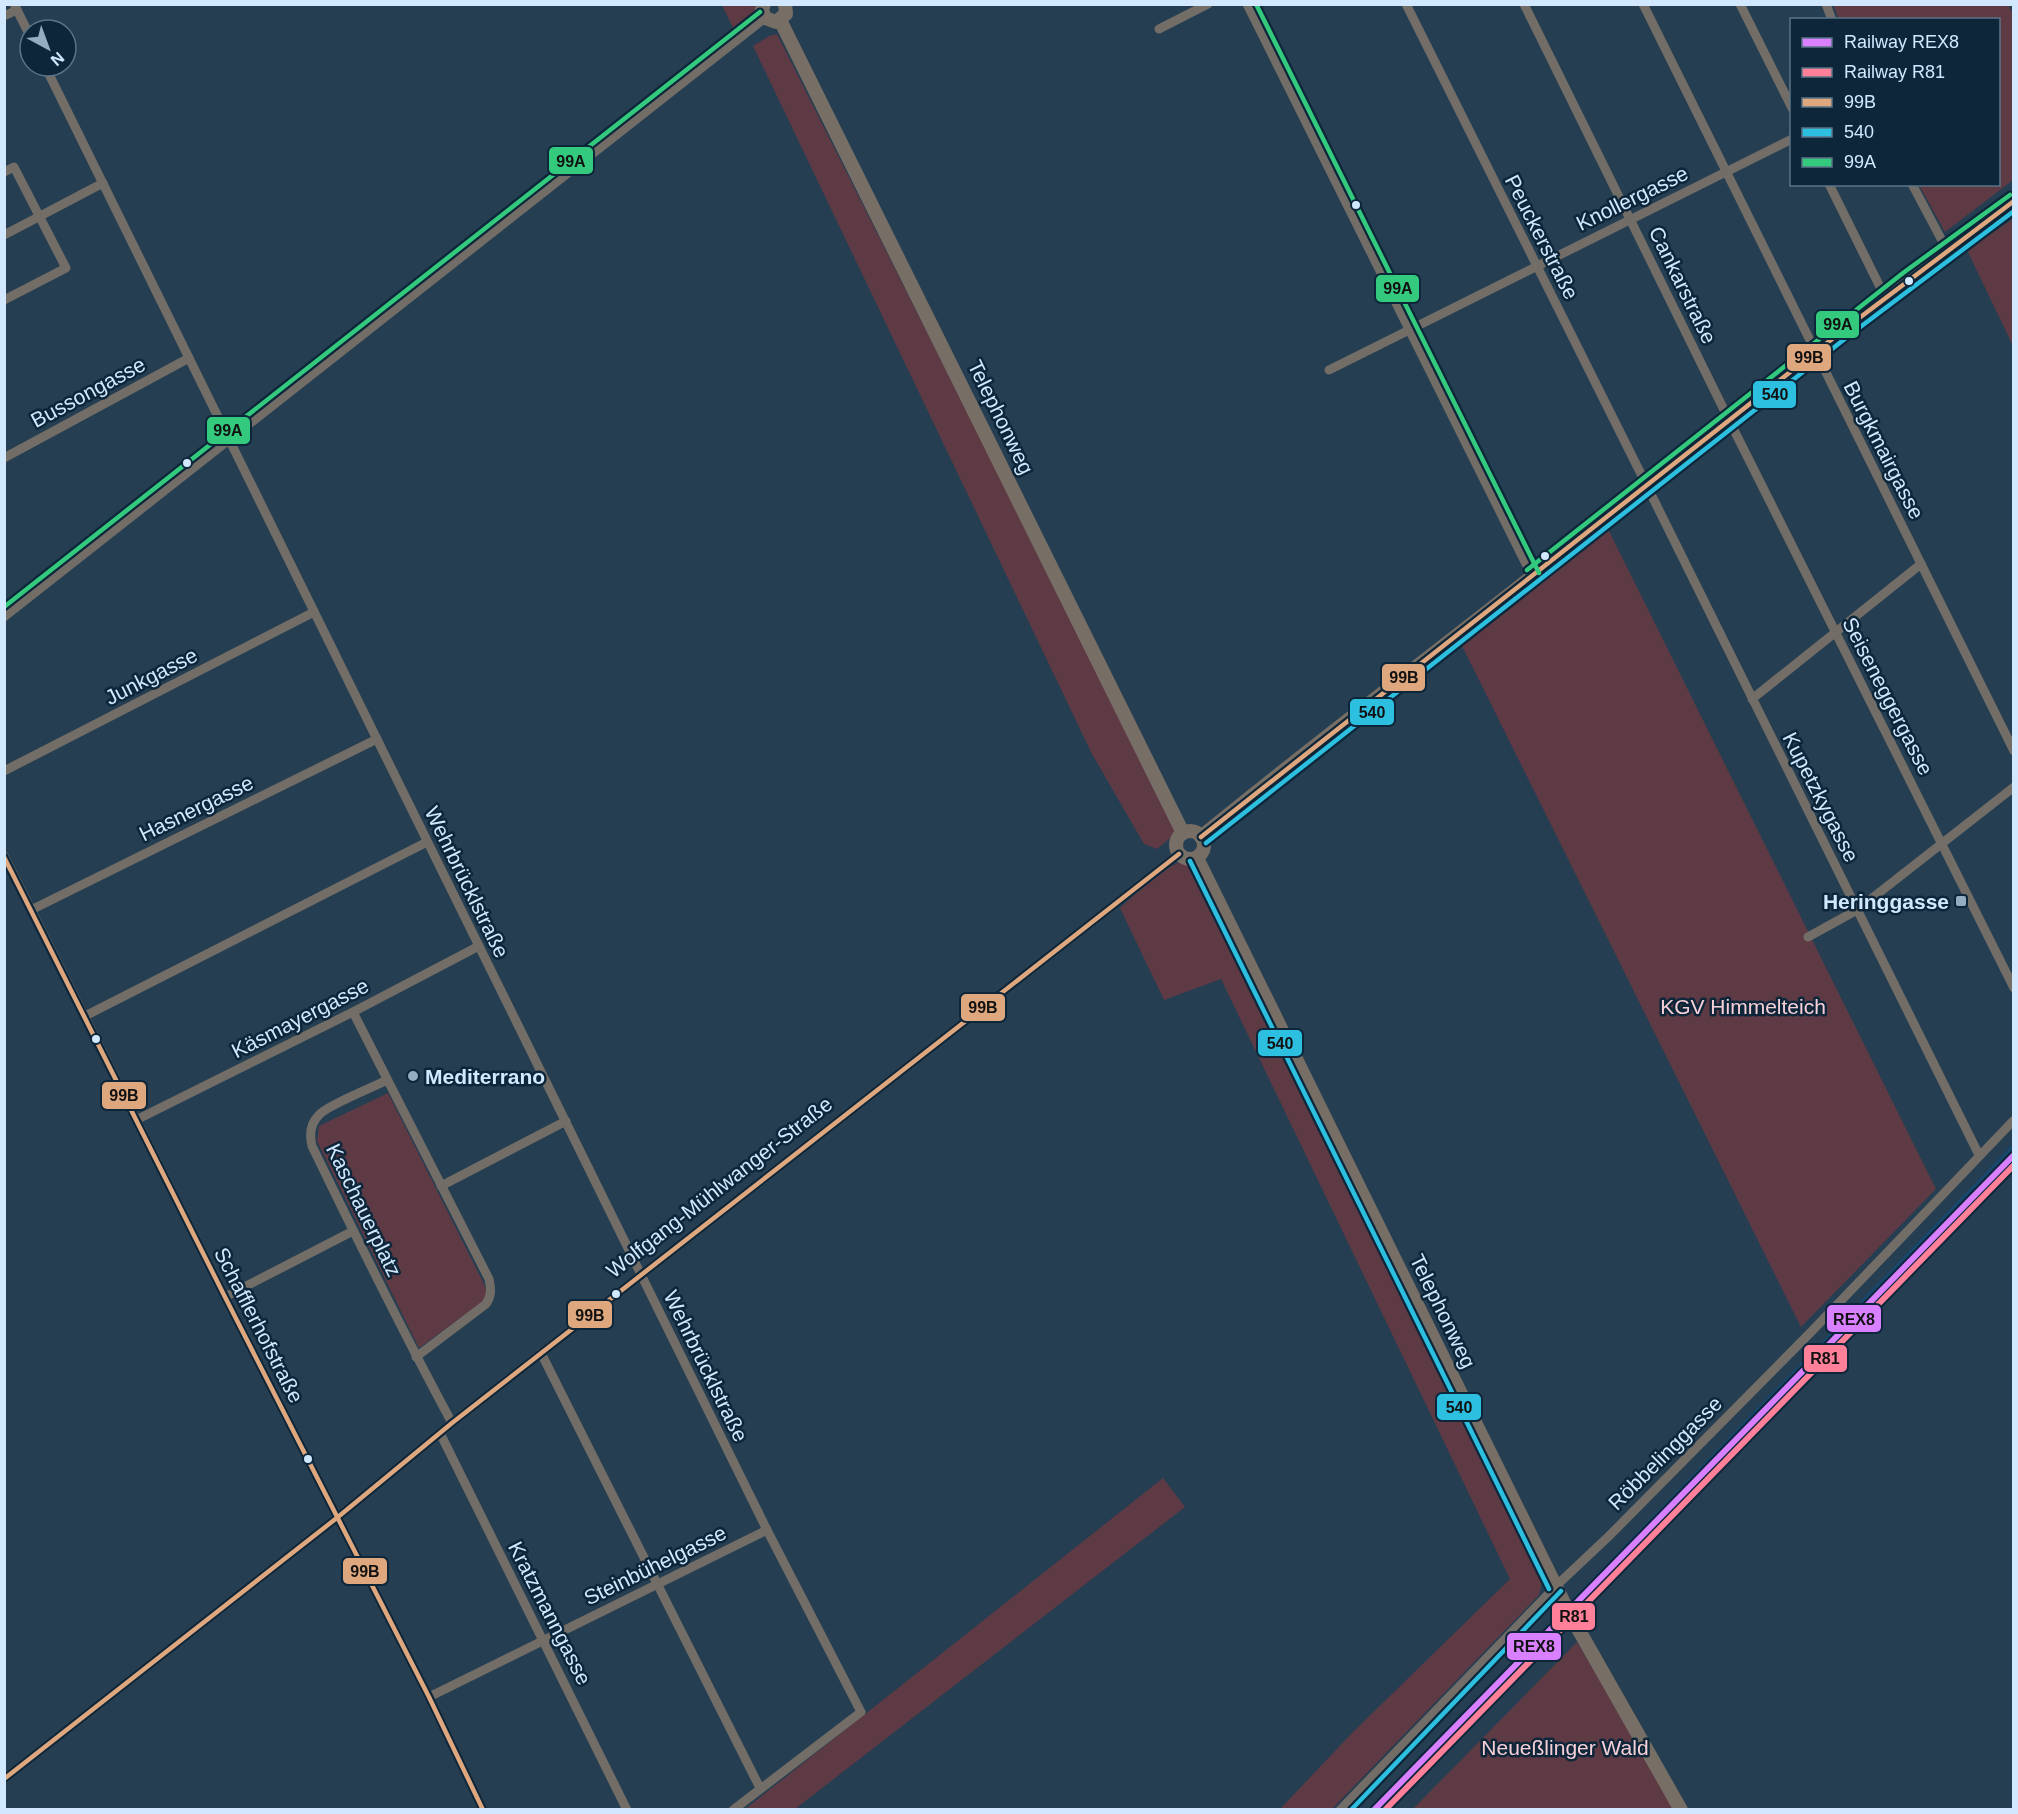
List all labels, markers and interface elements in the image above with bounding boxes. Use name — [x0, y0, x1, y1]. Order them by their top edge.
north arrow — [18, 18, 78, 78]
legend — [1790, 18, 2000, 186]
text: Railway REX8 — [1844, 32, 1959, 52]
text: N — [48, 49, 67, 69]
text: Railway R81 — [1844, 62, 1945, 82]
text: 99B — [1844, 92, 1876, 112]
text: 540 — [1844, 122, 1874, 142]
line badge: 99A — [548, 146, 594, 175]
text: 99A — [1844, 152, 1876, 172]
text: 99A — [556, 153, 586, 170]
street label: Knollergasse — [1572, 161, 1692, 235]
street label: Peuckerstraße — [1501, 171, 1583, 303]
unlabelled marker — [1350, 199, 1362, 211]
street label: Cankarstraße — [1645, 223, 1721, 347]
line badge: 99A — [1375, 274, 1420, 303]
unlabelled marker — [1903, 275, 1915, 287]
text: 99A — [1383, 280, 1413, 297]
line badge: 99A — [1815, 310, 1860, 339]
text: 99A — [1823, 316, 1853, 333]
line badge: 99B — [1786, 343, 1832, 372]
text: 99B — [1794, 349, 1824, 366]
street label: Bussongasse — [27, 352, 149, 432]
street label: Telephonweg — [964, 356, 1038, 478]
street label: Burgkmairgasse — [1839, 377, 1929, 523]
line badge: 540 — [1752, 380, 1797, 409]
text: 540 — [1762, 386, 1788, 403]
line badge: 99A — [206, 416, 251, 445]
text: 99A — [213, 422, 243, 439]
unlabelled marker — [181, 457, 193, 469]
unlabelled marker — [1539, 550, 1551, 562]
street label: Seiseneggergasse — [1838, 613, 1938, 779]
street label: Junkgasse — [101, 643, 201, 709]
line badge: 99B — [1381, 663, 1426, 692]
text: 99B — [1389, 669, 1419, 686]
line badge: 540 — [1349, 698, 1395, 726]
text: 540 — [1359, 704, 1385, 721]
street label: Kupetzkygasse — [1778, 728, 1864, 866]
street label: Hasnergasse — [135, 771, 257, 845]
street label: Wehrbrücklstraße — [420, 803, 514, 961]
place label: Heringgasse — [1823, 890, 1949, 913]
marker: Heringgasse — [1954, 894, 1968, 908]
street label: Käsmayergasse — [228, 974, 372, 1062]
line badge: 99B — [960, 993, 1006, 1022]
park label: KGV Himmelteich — [1660, 995, 1826, 1018]
text: 99B — [968, 999, 998, 1016]
line badge: 540 — [1257, 1029, 1303, 1057]
unlabelled marker — [90, 1033, 102, 1045]
text: 540 — [1267, 1035, 1293, 1052]
place label: Mediterrano — [425, 1065, 545, 1088]
marker: Mediterrano — [406, 1069, 420, 1083]
line badge: 99B — [101, 1081, 147, 1110]
text: 99B — [109, 1087, 139, 1104]
street label: Wolfgang-Mühlwanger-Straße — [602, 1092, 836, 1282]
street label: Kaschauerplatz — [322, 1140, 406, 1280]
street label: Schafflerhofstraße — [210, 1244, 308, 1406]
street label: Telephonweg — [1406, 1250, 1480, 1372]
street label: Wehrbrücklstraße — [659, 1287, 753, 1445]
unlabelled marker — [610, 1288, 622, 1300]
line badge: 99B — [567, 1300, 613, 1329]
line badge: REX8 — [1826, 1304, 1882, 1333]
text: 99B — [575, 1307, 605, 1324]
text: REX8 — [1833, 1311, 1875, 1328]
line badge: R81 — [1803, 1344, 1848, 1373]
text: R81 — [1810, 1350, 1840, 1367]
street label: Röbbelinggasse — [1604, 1392, 1726, 1514]
line badge: 540 — [1436, 1393, 1482, 1421]
text: 540 — [1446, 1399, 1472, 1416]
unlabelled marker — [302, 1453, 314, 1465]
street label: Steinbühelgasse — [580, 1521, 730, 1609]
street label: Kratzmanngasse — [504, 1538, 596, 1688]
line badge: 99B — [342, 1557, 388, 1585]
text: 99B — [350, 1563, 380, 1580]
line badge: R81 — [1551, 1602, 1596, 1631]
text: R81 — [1559, 1608, 1589, 1625]
line badge: REX8 — [1506, 1632, 1562, 1661]
text: REX8 — [1513, 1638, 1555, 1655]
park label: Neueßlinger Wald — [1481, 1736, 1649, 1759]

